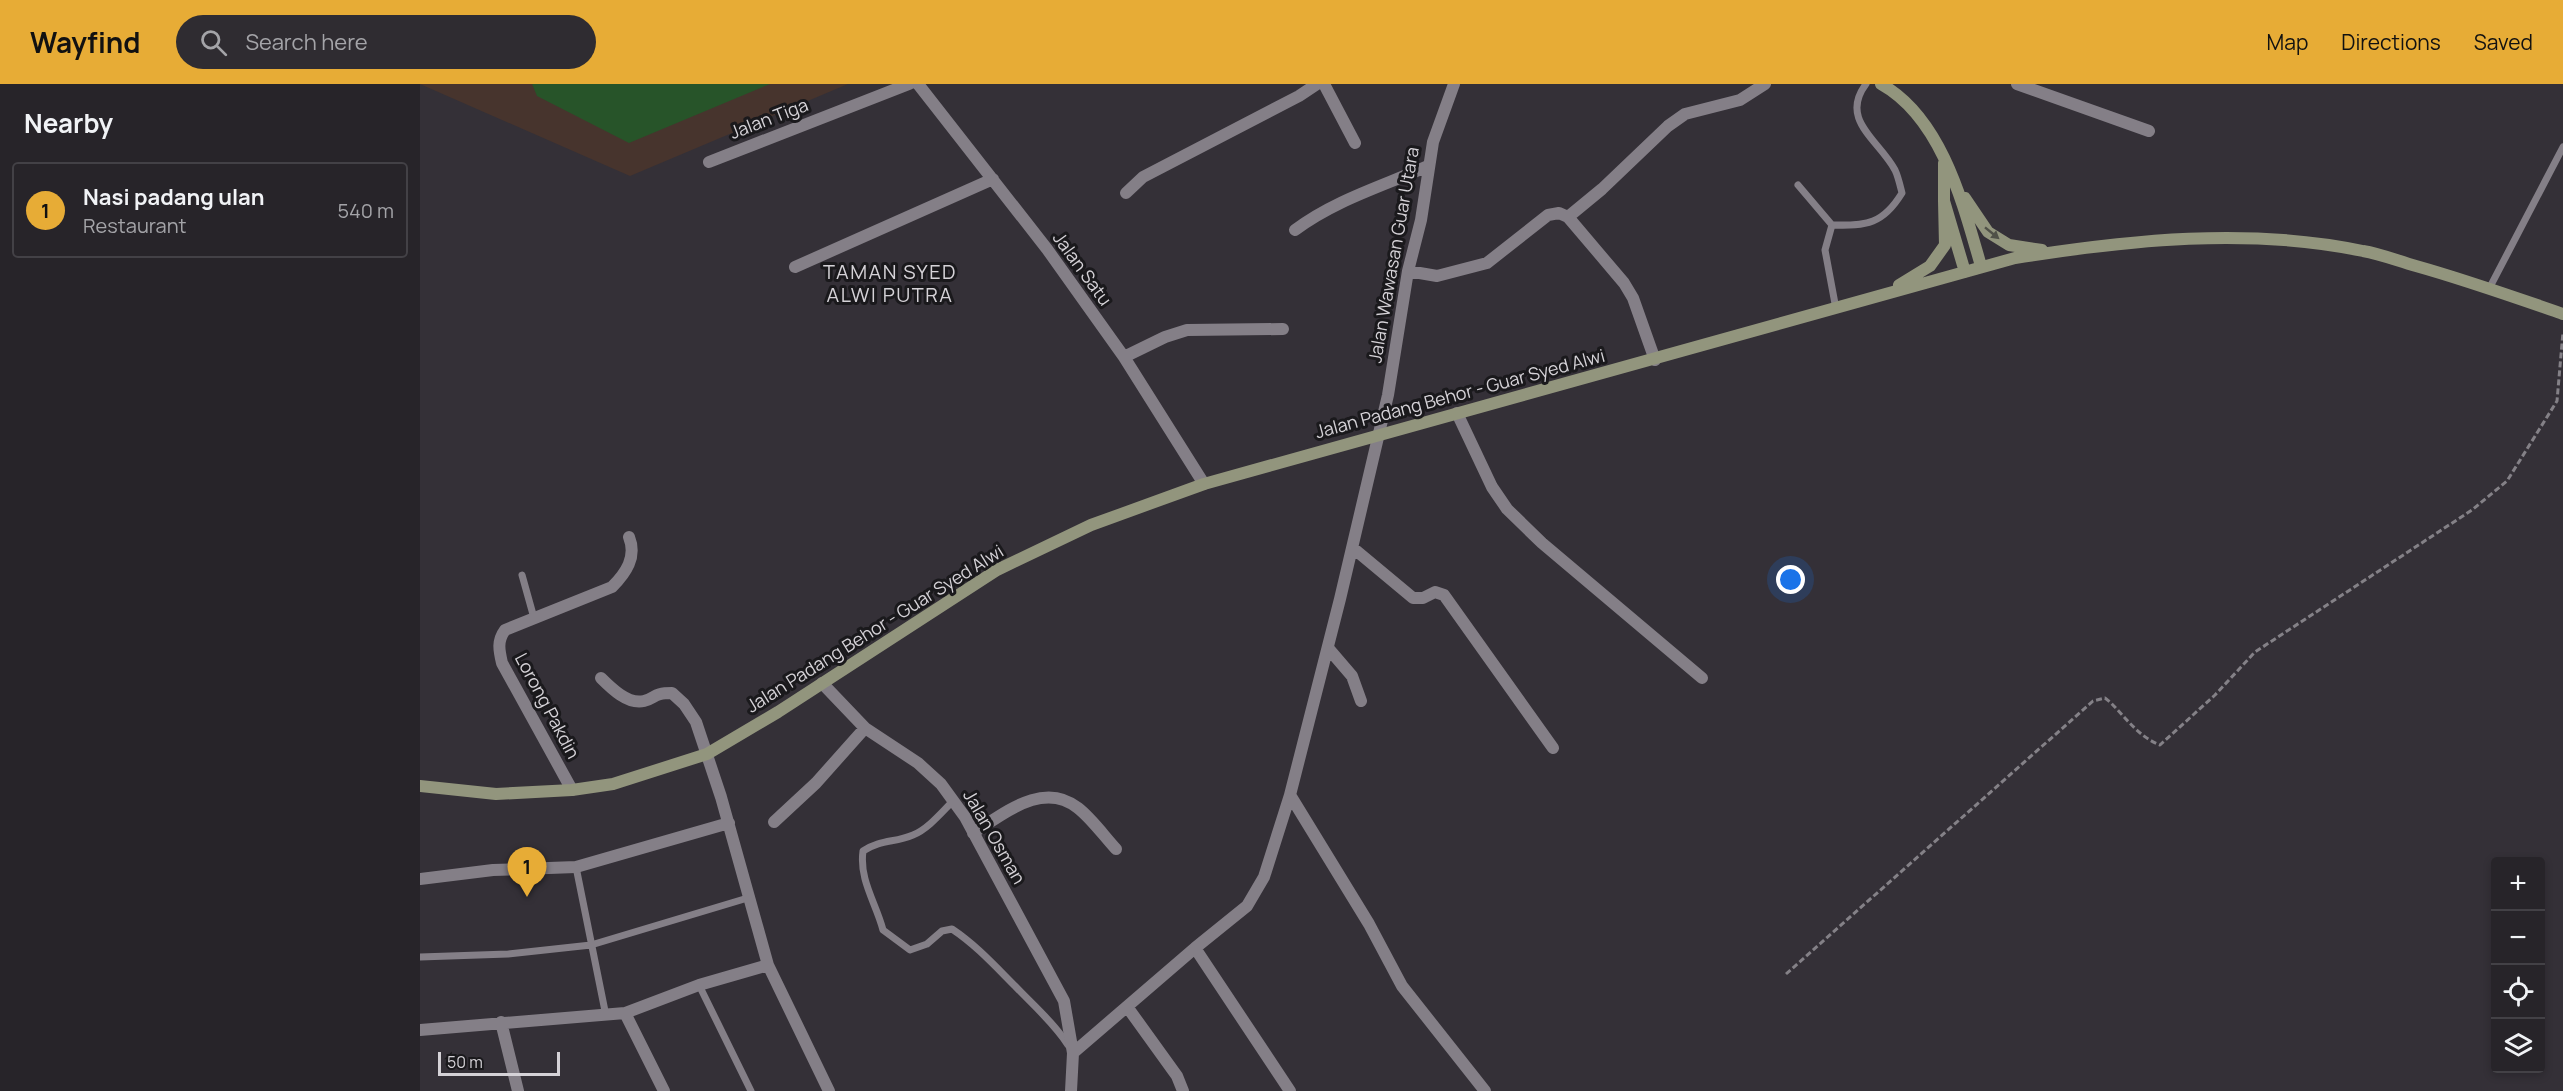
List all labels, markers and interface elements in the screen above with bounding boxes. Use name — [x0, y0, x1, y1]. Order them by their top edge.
search box — [176, 15, 596, 69]
text: Wayfind — [30, 23, 140, 61]
icon: search — [197, 26, 230, 59]
text: Search here — [245, 27, 368, 57]
text: Map — [2267, 28, 2308, 56]
text: Directions — [2341, 28, 2441, 56]
text: Saved — [2474, 28, 2533, 56]
street label: Jalan Tiga — [726, 92, 811, 144]
text: Nearby — [24, 105, 113, 141]
street label: Jalan Wawasan Guar Utara — [1362, 145, 1424, 365]
text: Nasi padang ulan — [83, 182, 265, 212]
text: 1 — [41, 197, 50, 224]
text: 540 m — [338, 197, 394, 224]
text: Restaurant — [83, 212, 187, 239]
street label: Jalan Satu — [1048, 227, 1118, 310]
one-way arrow — [1985, 227, 2000, 239]
district label: TAMAN SYED ALWI PUTRA — [823, 258, 957, 308]
street label: Jalan Padang Behor - Guar Syed Alwi — [1312, 343, 1607, 443]
street label: Jalan Padang Behor - Guar Syed Alwi — [741, 539, 1008, 718]
your location — [1776, 565, 1805, 594]
street label: Lorong Pakdin — [510, 648, 586, 763]
street label: Jalan Osman — [958, 785, 1032, 888]
pin: 1 — [508, 848, 546, 897]
map controls — [2491, 857, 2545, 1073]
button: + — [2491, 857, 2545, 911]
button: − — [2491, 911, 2545, 965]
button: locate — [2491, 965, 2545, 1019]
button: layers — [2491, 1019, 2545, 1073]
scale bar — [438, 1049, 560, 1076]
text: 50 m — [447, 1051, 483, 1073]

